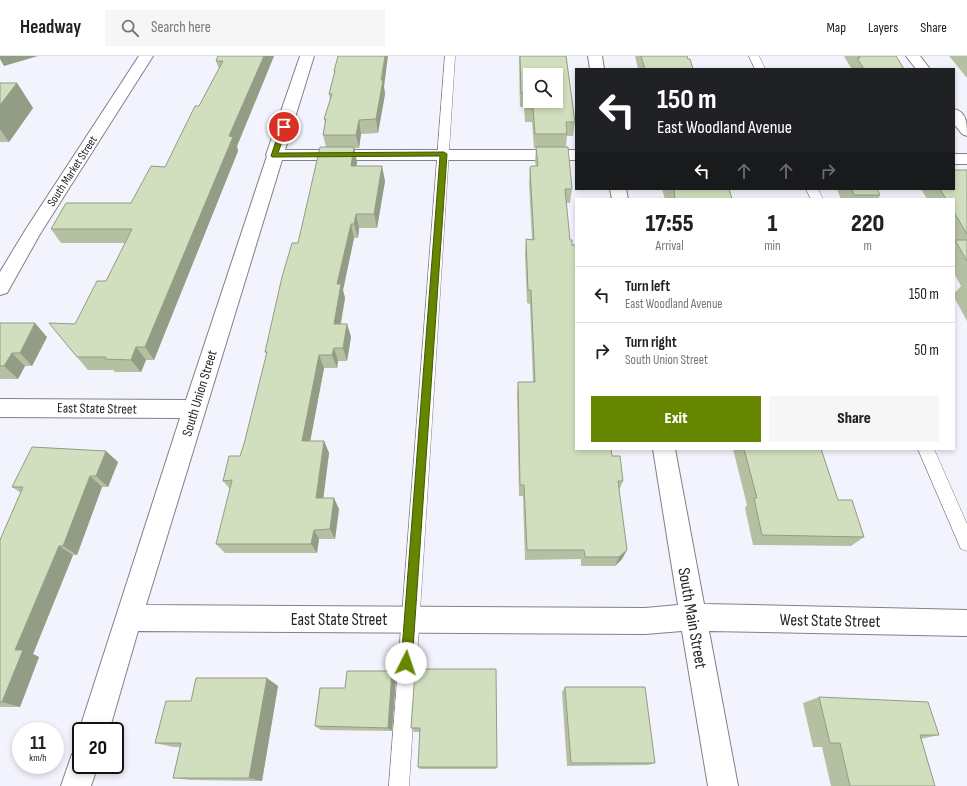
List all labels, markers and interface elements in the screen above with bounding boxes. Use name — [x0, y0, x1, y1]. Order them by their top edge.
search box — [105, 10, 385, 46]
text: Headway — [20, 16, 81, 39]
icon: search — [119, 17, 141, 39]
text: Search here — [151, 18, 211, 37]
text: Map — [826, 19, 846, 36]
text: Layers — [868, 19, 898, 36]
text: Share — [920, 19, 947, 36]
map controls — [523, 68, 563, 108]
button: search — [523, 68, 563, 108]
text: 150 m — [657, 83, 717, 116]
icon: left — [591, 84, 643, 136]
pin — [267, 110, 301, 144]
icon: arrive — [273, 116, 295, 138]
text: East Woodland Avenue — [657, 117, 792, 138]
street label: South Market Street — [44, 133, 101, 209]
icon: left — [691, 160, 713, 182]
icon: ahead — [733, 160, 755, 182]
icon: ahead — [775, 160, 797, 182]
icon: right — [817, 160, 839, 182]
text: 17:55 — [646, 209, 694, 238]
text: 1 — [767, 209, 777, 238]
text: 220 — [851, 209, 884, 238]
text: Arrival — [656, 238, 684, 254]
text: min — [764, 238, 780, 254]
text: m — [864, 238, 872, 254]
text: Turn left — [625, 277, 670, 296]
icon: left — [591, 284, 613, 306]
text: 150 m — [909, 285, 939, 304]
text: East Woodland Avenue — [625, 296, 723, 312]
text: Turn right — [625, 333, 677, 352]
icon: right — [591, 340, 613, 362]
text: 50 m — [914, 341, 939, 360]
street label: South Union Street — [178, 348, 221, 438]
text: South Union Street — [625, 352, 708, 368]
button: Exit — [591, 396, 761, 442]
button: Share — [769, 396, 939, 442]
street label: East State Street — [57, 399, 137, 418]
street label: South Main Street — [673, 566, 711, 670]
street label: East State Street — [291, 610, 387, 630]
street label: West State Street — [779, 610, 881, 632]
position arrow — [385, 642, 427, 684]
speed limit sign: 20 — [72, 722, 124, 774]
text: 11 — [30, 731, 46, 755]
text: km/h — [29, 752, 47, 764]

